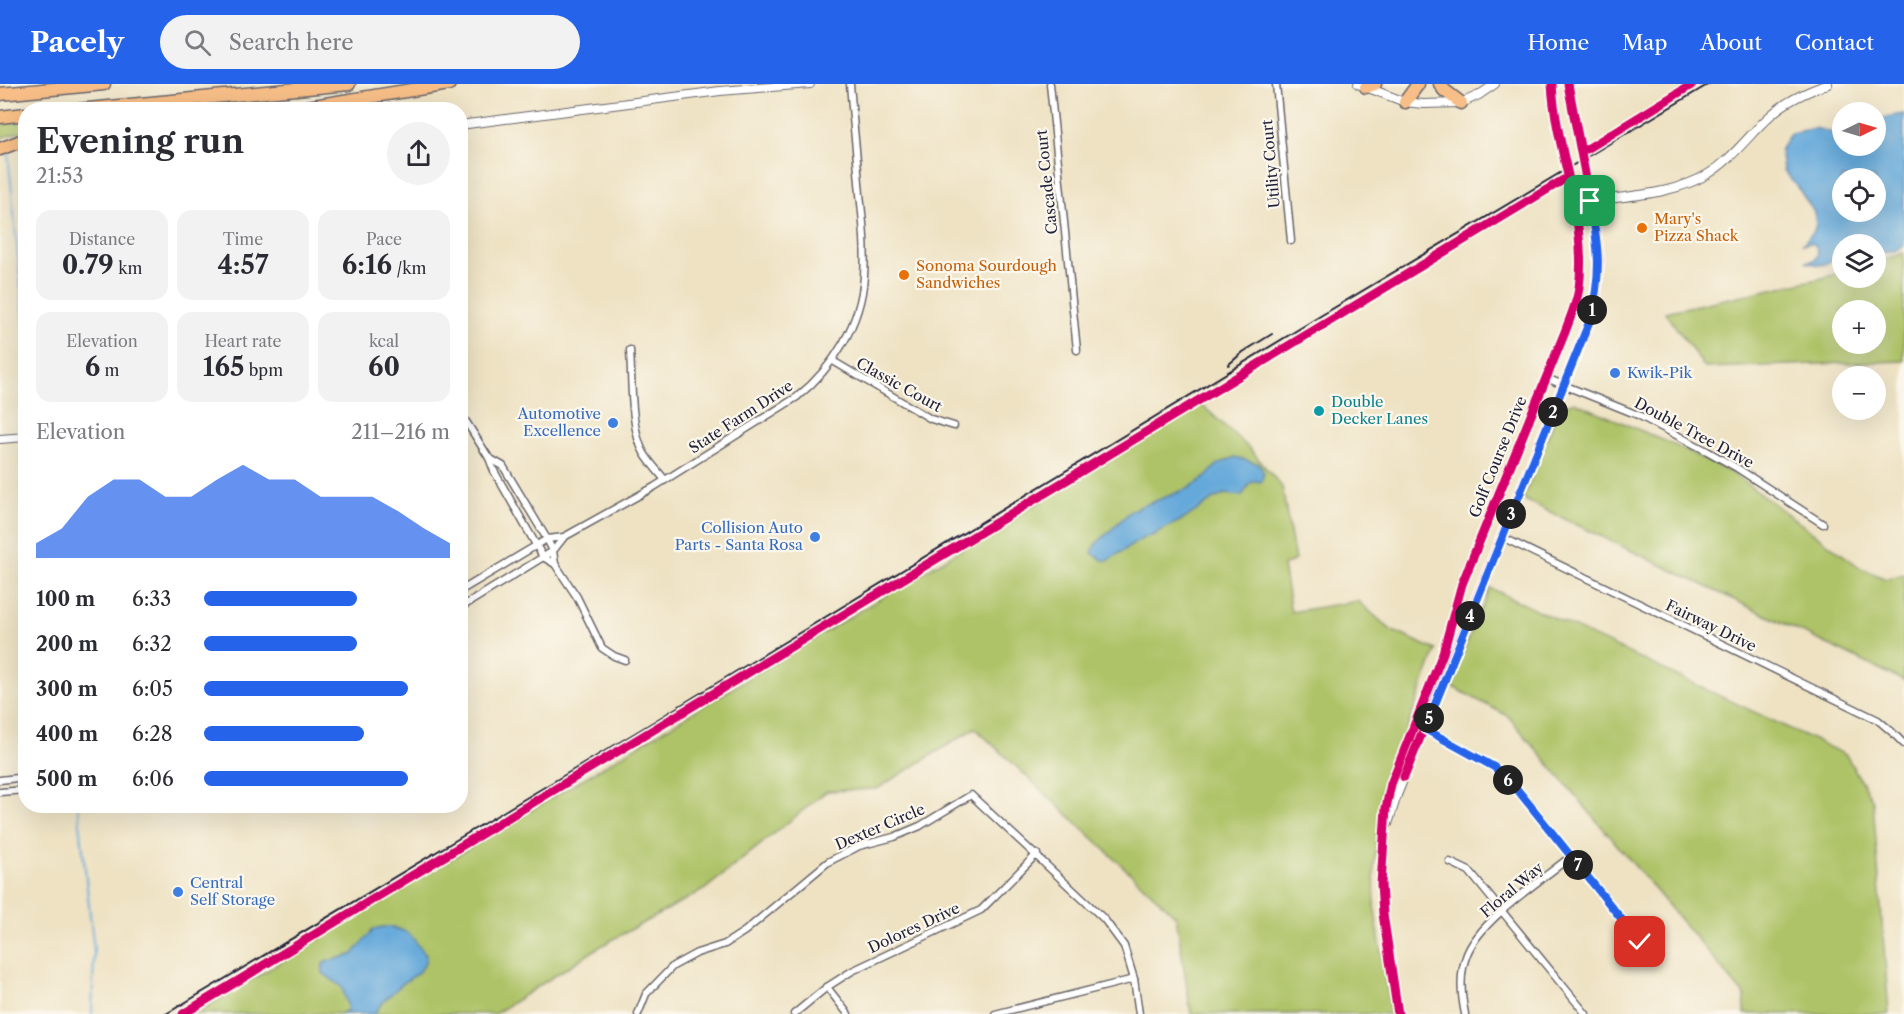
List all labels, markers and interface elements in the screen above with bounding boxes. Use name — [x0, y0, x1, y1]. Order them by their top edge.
search box — [160, 15, 580, 69]
text: Pacely — [30, 25, 124, 59]
icon: search — [181, 26, 214, 59]
text: Search here — [229, 29, 354, 56]
text: Home — [1528, 30, 1589, 55]
text: Map — [1622, 30, 1667, 55]
text: About — [1700, 30, 1762, 55]
text: Contact — [1795, 30, 1874, 55]
north arrow — [1832, 102, 1886, 156]
map controls — [1832, 102, 1886, 420]
street label: Utility Court — [1257, 118, 1284, 209]
text: Evening run — [36, 121, 244, 162]
button: share — [387, 122, 450, 185]
street label: Cascade Court — [1031, 128, 1061, 235]
text: 21:53 — [36, 164, 83, 188]
button: locate — [1832, 168, 1886, 222]
pin — [1564, 175, 1615, 226]
icon: arrive — [1573, 184, 1606, 217]
place label: Mary's Pizza Shack — [1654, 209, 1740, 245]
marker: Mary's Pizza Shack — [1635, 221, 1649, 235]
text: Distance — [69, 229, 135, 249]
text: Time — [223, 229, 263, 249]
text: Pace — [366, 229, 402, 249]
button: layers — [1832, 234, 1886, 288]
text: 0.79 — [62, 249, 114, 281]
text: 4:57 — [217, 249, 269, 281]
text: 6:16 — [342, 249, 392, 281]
place label: Sonoma Sourdough Sandwiches — [916, 256, 1057, 292]
text: km — [114, 258, 142, 278]
text: /km — [392, 258, 426, 278]
marker: Sonoma Sourdough Sandwiches — [897, 268, 911, 282]
pin: 1 — [1577, 295, 1607, 325]
text: 1 — [1588, 300, 1596, 320]
button: + — [1832, 300, 1886, 354]
text: Elevation — [66, 331, 138, 351]
text: Heart rate — [204, 331, 282, 351]
text: kcal — [369, 331, 399, 351]
text: 6 — [85, 351, 100, 383]
text: 165 — [203, 351, 244, 383]
text: 60 — [368, 351, 400, 383]
street label: Classic Court — [853, 353, 946, 416]
text: m — [100, 360, 119, 380]
text: bpm — [244, 360, 283, 380]
place label: Kwik-Pik — [1627, 363, 1694, 382]
marker: Kwik-Pik — [1608, 366, 1622, 380]
button: − — [1832, 366, 1886, 420]
street label: State Farm Drive — [685, 376, 796, 457]
place label: Double Decker Lanes — [1331, 392, 1428, 428]
street label: Golf Course Drive — [1465, 393, 1531, 520]
street label: Double Tree Drive — [1631, 393, 1757, 472]
pin: 2 — [1538, 397, 1568, 427]
text: 2 — [1548, 402, 1558, 422]
place label: Automotive Excellence — [516, 404, 601, 440]
marker: Double Decker Lanes — [1312, 404, 1326, 418]
marker: Automotive Excellence — [606, 416, 620, 430]
text: Elevation — [36, 420, 125, 444]
text: 211–216 m — [351, 420, 450, 444]
pin: 3 — [1496, 499, 1526, 529]
text: 3 — [1506, 504, 1516, 524]
place label: Collision Auto Parts - Santa Rosa — [675, 518, 803, 554]
marker: Collision Auto Parts - Santa Rosa — [808, 530, 822, 544]
text: 100 m — [36, 587, 95, 611]
text: 6:33 — [132, 587, 171, 611]
street label: Fairway Drive — [1663, 595, 1760, 656]
pin: 4 — [1455, 601, 1485, 631]
text: 4 — [1465, 606, 1475, 626]
text: 200 m — [36, 632, 98, 656]
text: 6:32 — [132, 632, 172, 656]
text: 300 m — [36, 677, 98, 701]
text: 6:05 — [132, 677, 173, 701]
pin: 5 — [1414, 703, 1444, 733]
text: 5 — [1425, 708, 1433, 728]
text: 400 m — [36, 722, 98, 746]
text: 6:28 — [132, 722, 173, 746]
pin: 6 — [1493, 765, 1523, 795]
text: 500 m — [36, 767, 97, 791]
text: 6:06 — [132, 767, 174, 791]
text: 6 — [1503, 770, 1513, 790]
street label: Dexter Circle — [832, 799, 927, 854]
pin: 7 — [1563, 850, 1593, 880]
text: 7 — [1574, 855, 1582, 875]
street label: Floral Way — [1476, 857, 1548, 921]
place label: Central Self Storage — [190, 873, 275, 909]
marker: Central Self Storage — [171, 885, 185, 899]
street label: Dolores Drive — [865, 898, 963, 957]
pin — [1614, 916, 1665, 967]
icon: check — [1623, 925, 1656, 958]

